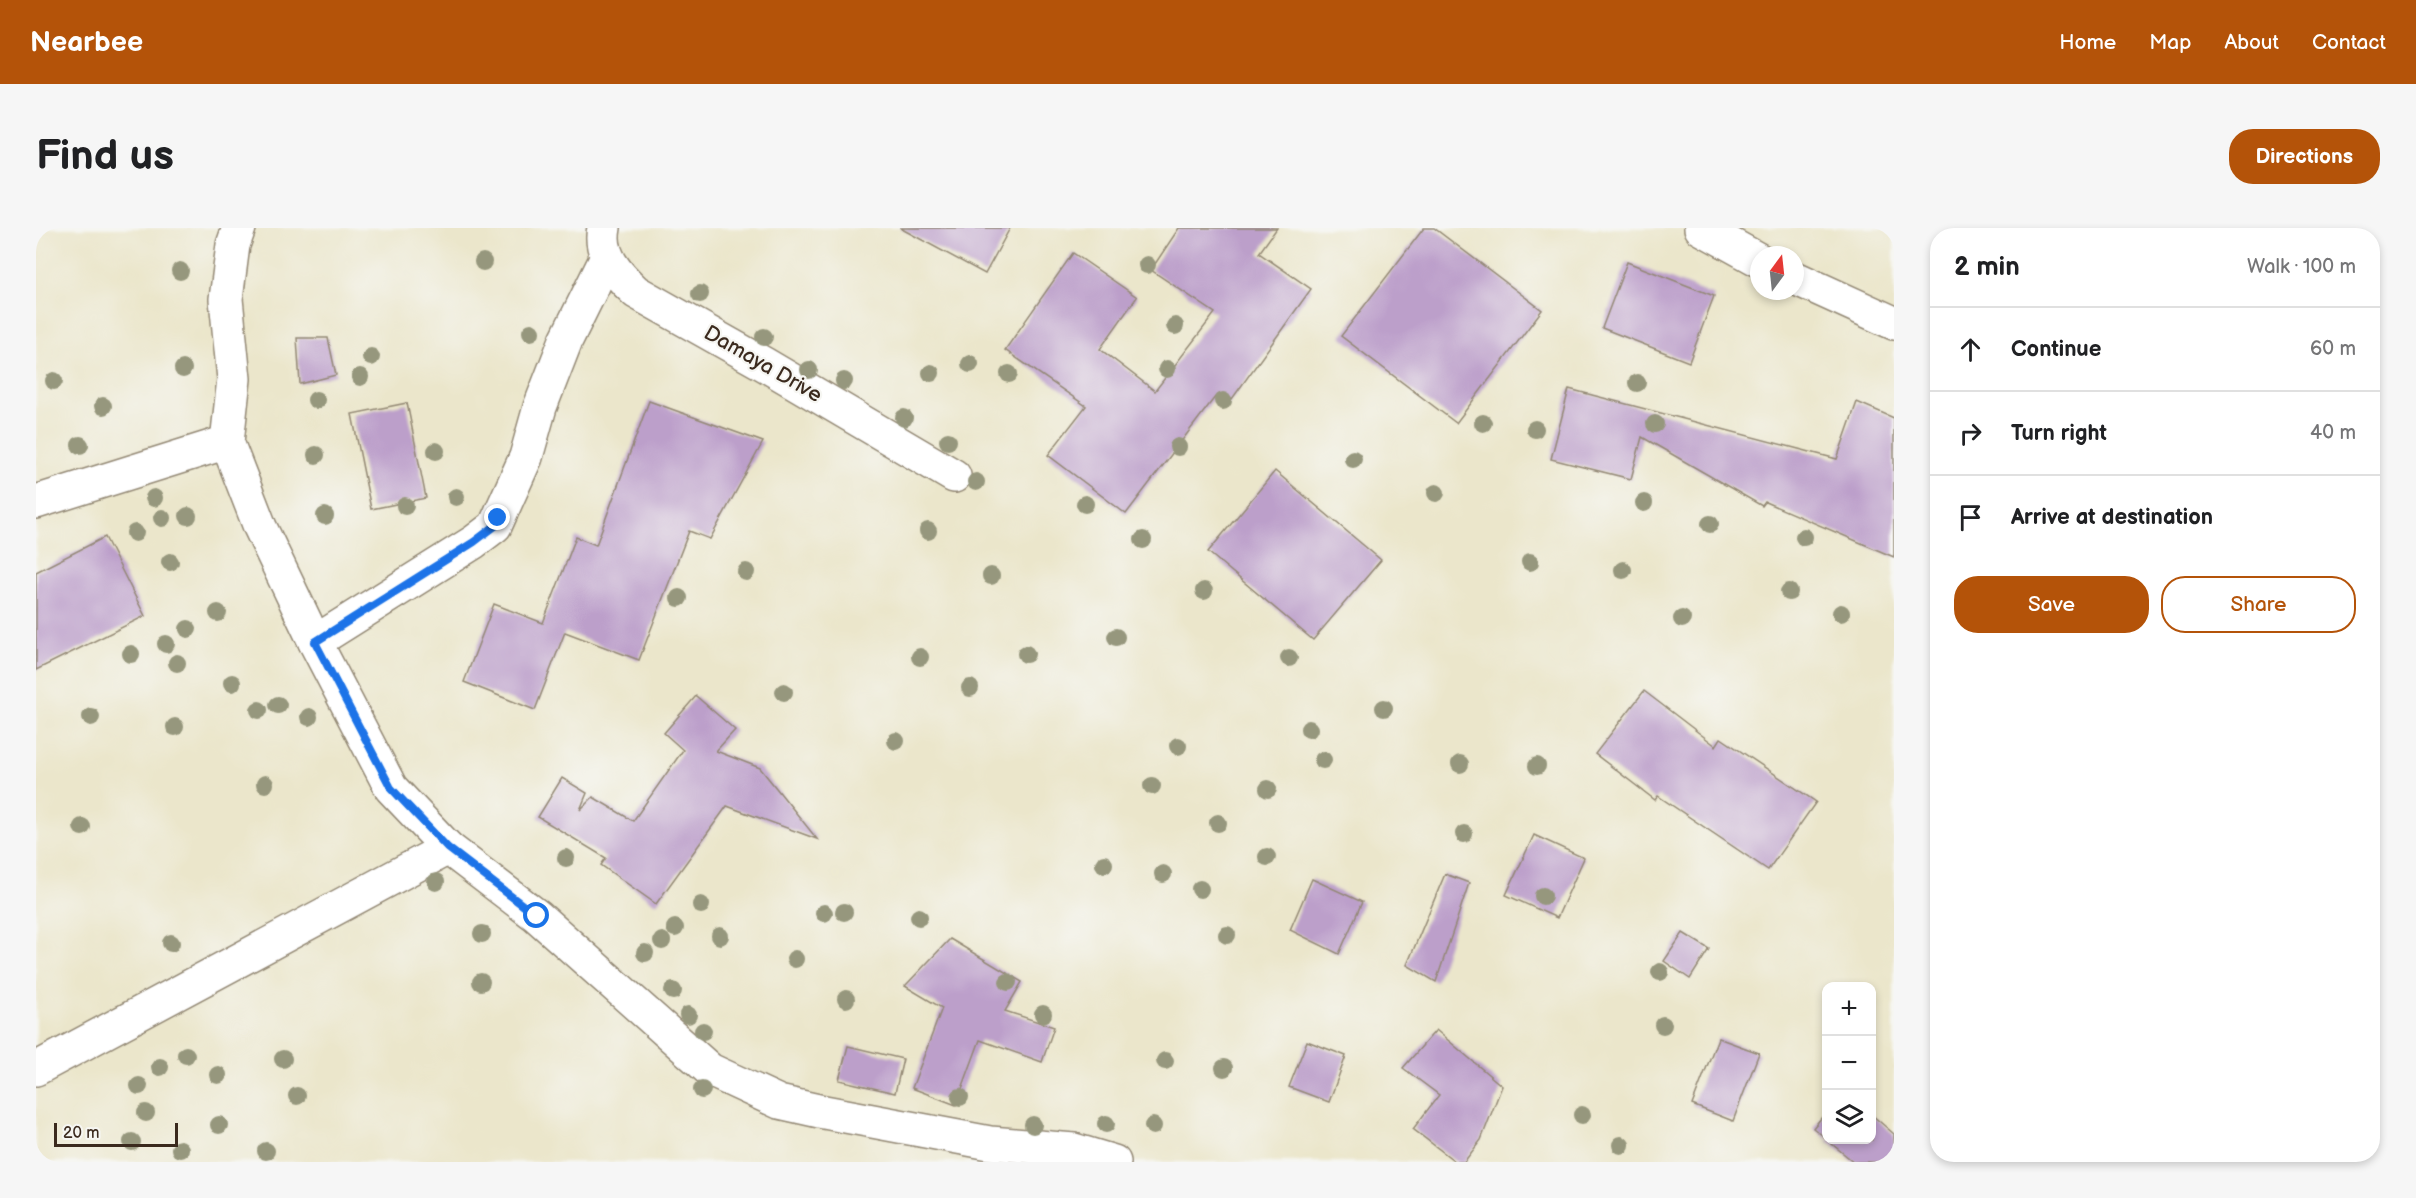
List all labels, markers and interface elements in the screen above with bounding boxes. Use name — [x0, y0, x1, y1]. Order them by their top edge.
text: Nearbee — [30, 26, 143, 59]
text: Home — [2059, 30, 2116, 55]
text: Map — [2149, 30, 2191, 55]
text: About — [2224, 30, 2279, 55]
text: Contact — [2312, 30, 2386, 55]
button: Directions — [2229, 129, 2380, 184]
text: Find us — [36, 131, 174, 182]
north arrow — [1750, 246, 1804, 300]
text: 2 min — [1954, 252, 2020, 283]
text: Walk · 100 m — [2247, 255, 2356, 279]
street label: Damaya Drive — [700, 320, 826, 408]
icon: ahead — [1954, 333, 1987, 366]
text: Continue — [2011, 336, 2101, 363]
text: 60 m — [2310, 337, 2356, 361]
icon: right — [1954, 417, 1987, 450]
text: Turn right — [2011, 420, 2107, 447]
text: 40 m — [2310, 421, 2356, 445]
icon: arrive — [1954, 501, 1987, 534]
route end — [484, 504, 510, 530]
text: Arrive at destination — [2011, 504, 2213, 531]
button: Save — [1954, 576, 2149, 633]
button: Share — [2161, 576, 2356, 633]
route start — [523, 902, 549, 928]
map controls — [1822, 982, 1876, 1144]
button: + — [1822, 982, 1876, 1036]
button: − — [1822, 1036, 1876, 1090]
button: layers — [1822, 1090, 1876, 1144]
scale bar — [54, 1120, 178, 1148]
text: 20 m — [63, 1124, 99, 1143]

